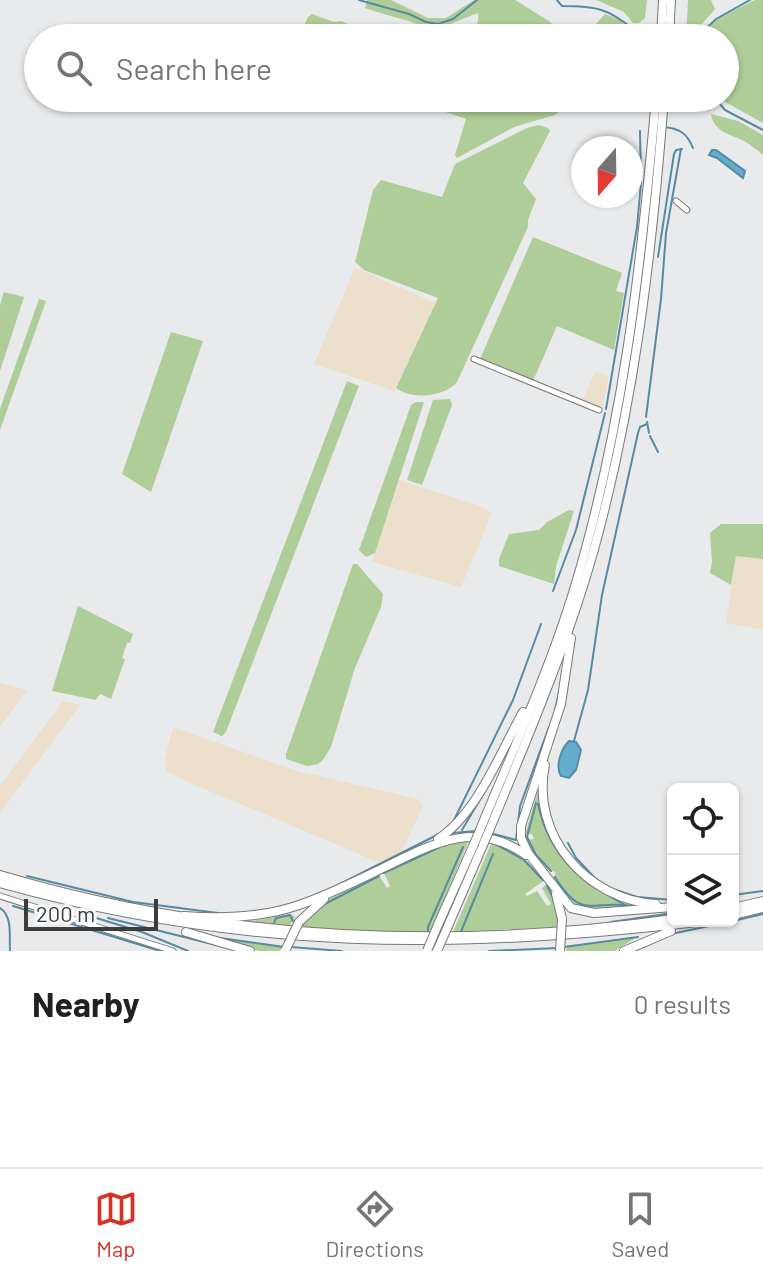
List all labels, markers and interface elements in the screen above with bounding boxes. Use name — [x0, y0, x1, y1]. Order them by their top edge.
search box — [24, 24, 739, 112]
icon: search — [52, 46, 96, 90]
text: Search here — [116, 50, 272, 86]
north arrow — [571, 136, 643, 208]
map controls — [667, 783, 739, 927]
button: locate — [667, 783, 739, 855]
button: layers — [667, 855, 739, 927]
scale bar — [24, 895, 158, 931]
text: 200 m — [36, 900, 95, 926]
text: Nearby — [32, 983, 140, 1024]
text: 0 results — [634, 988, 731, 1019]
tab: Map — [94, 1187, 138, 1261]
tab: Directions — [325, 1187, 424, 1261]
tab: Saved — [611, 1187, 669, 1261]

